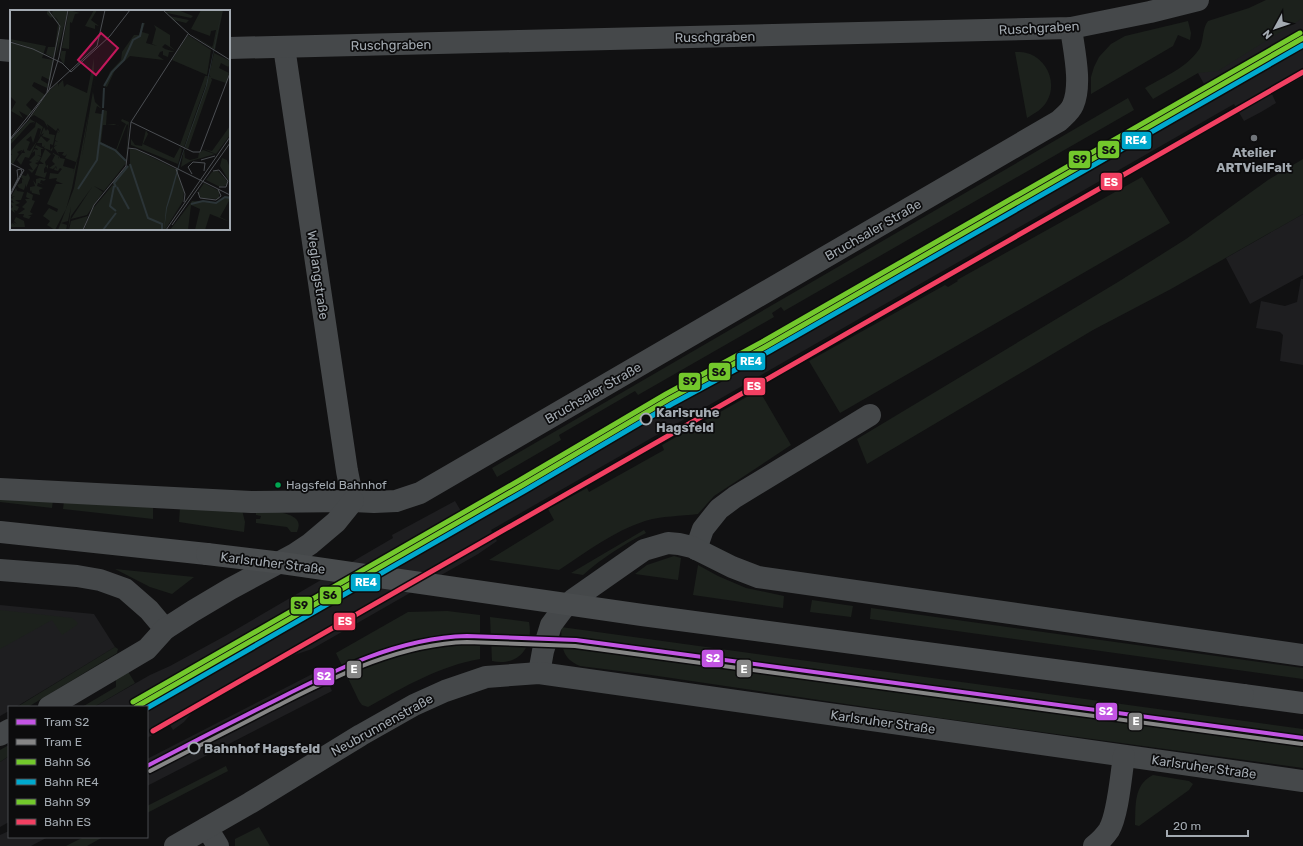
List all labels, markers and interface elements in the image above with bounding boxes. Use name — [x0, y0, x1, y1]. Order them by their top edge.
north arrow — [1255, 8, 1295, 48]
inset map — [10, 10, 230, 230]
street label: Ruschgraben — [998, 18, 1080, 39]
text: N — [1260, 27, 1275, 41]
street label: Ruschgraben — [675, 29, 756, 46]
street label: Ruschgraben — [351, 37, 432, 54]
line badge: RE4 — [1121, 131, 1152, 150]
marker: Atelier ARTVielFalt — [1249, 133, 1259, 143]
text: RE4 — [1125, 134, 1148, 147]
line badge: S6 — [1097, 140, 1120, 159]
text: S6 — [1102, 144, 1116, 157]
place label: Atelier ARTVielFalt — [1216, 145, 1292, 175]
line badge: S9 — [1068, 150, 1091, 169]
text: S9 — [1073, 153, 1087, 166]
line badge: ES — [1100, 172, 1123, 191]
text: ES — [1104, 176, 1118, 189]
street label: Bruchsaler Straße — [822, 196, 924, 264]
street label: Weglangstraße — [303, 229, 332, 321]
line badge: RE4 — [736, 352, 766, 371]
text: RE4 — [740, 355, 763, 368]
street label: Bruchsaler Straße — [542, 359, 644, 427]
line badge: S6 — [708, 362, 731, 381]
text: S6 — [712, 366, 726, 379]
line badge: S9 — [678, 372, 701, 391]
text: S9 — [683, 375, 697, 388]
line badge: ES — [743, 377, 766, 396]
text: ES — [747, 380, 761, 393]
place label: Karlsruhe Hagsfeld — [656, 405, 720, 435]
marker: Karlsruhe Hagsfeld — [639, 412, 653, 426]
place label: Hagsfeld Bahnhof — [286, 478, 387, 492]
marker: Hagsfeld Bahnhof — [273, 480, 283, 490]
street label: Karlsruher Straße — [220, 549, 326, 577]
line badge: RE4 — [350, 573, 381, 592]
text: RE4 — [355, 576, 378, 589]
line badge: S6 — [319, 586, 342, 605]
text: S6 — [323, 589, 337, 602]
line badge: S9 — [290, 596, 313, 615]
text: S9 — [294, 599, 308, 612]
line badge: ES — [333, 612, 356, 631]
text: ES — [338, 615, 352, 628]
line badge: S2 — [701, 649, 724, 668]
text: S2 — [706, 652, 720, 665]
line badge: E — [736, 659, 752, 678]
line badge: E — [346, 660, 362, 679]
text: E — [350, 663, 358, 676]
text: E — [740, 663, 748, 676]
line badge: S2 — [313, 667, 335, 686]
text: S2 — [317, 670, 331, 683]
street label: Neubrunnenstraße — [328, 691, 436, 759]
line badge: S2 — [1095, 702, 1118, 721]
text: S2 — [1099, 705, 1113, 718]
legend — [8, 706, 148, 838]
street label: Karlsruher Straße — [830, 707, 936, 737]
line badge: E — [1128, 712, 1143, 731]
text: Tram S2 — [44, 715, 89, 729]
text: E — [1132, 715, 1140, 728]
text: Tram E — [44, 735, 82, 749]
marker: Bahnhof Hagsfeld — [187, 741, 201, 755]
place label: Bahnhof Hagsfeld — [204, 741, 320, 756]
street label: Karlsruher Straße — [1151, 752, 1257, 782]
text: Bahn S6 — [44, 755, 91, 769]
text: Bahn RE4 — [44, 775, 99, 789]
text: Bahn S9 — [44, 795, 91, 809]
scale bar — [1167, 812, 1248, 838]
text: Bahn ES — [44, 815, 91, 829]
text: 20 m — [1173, 819, 1201, 833]

